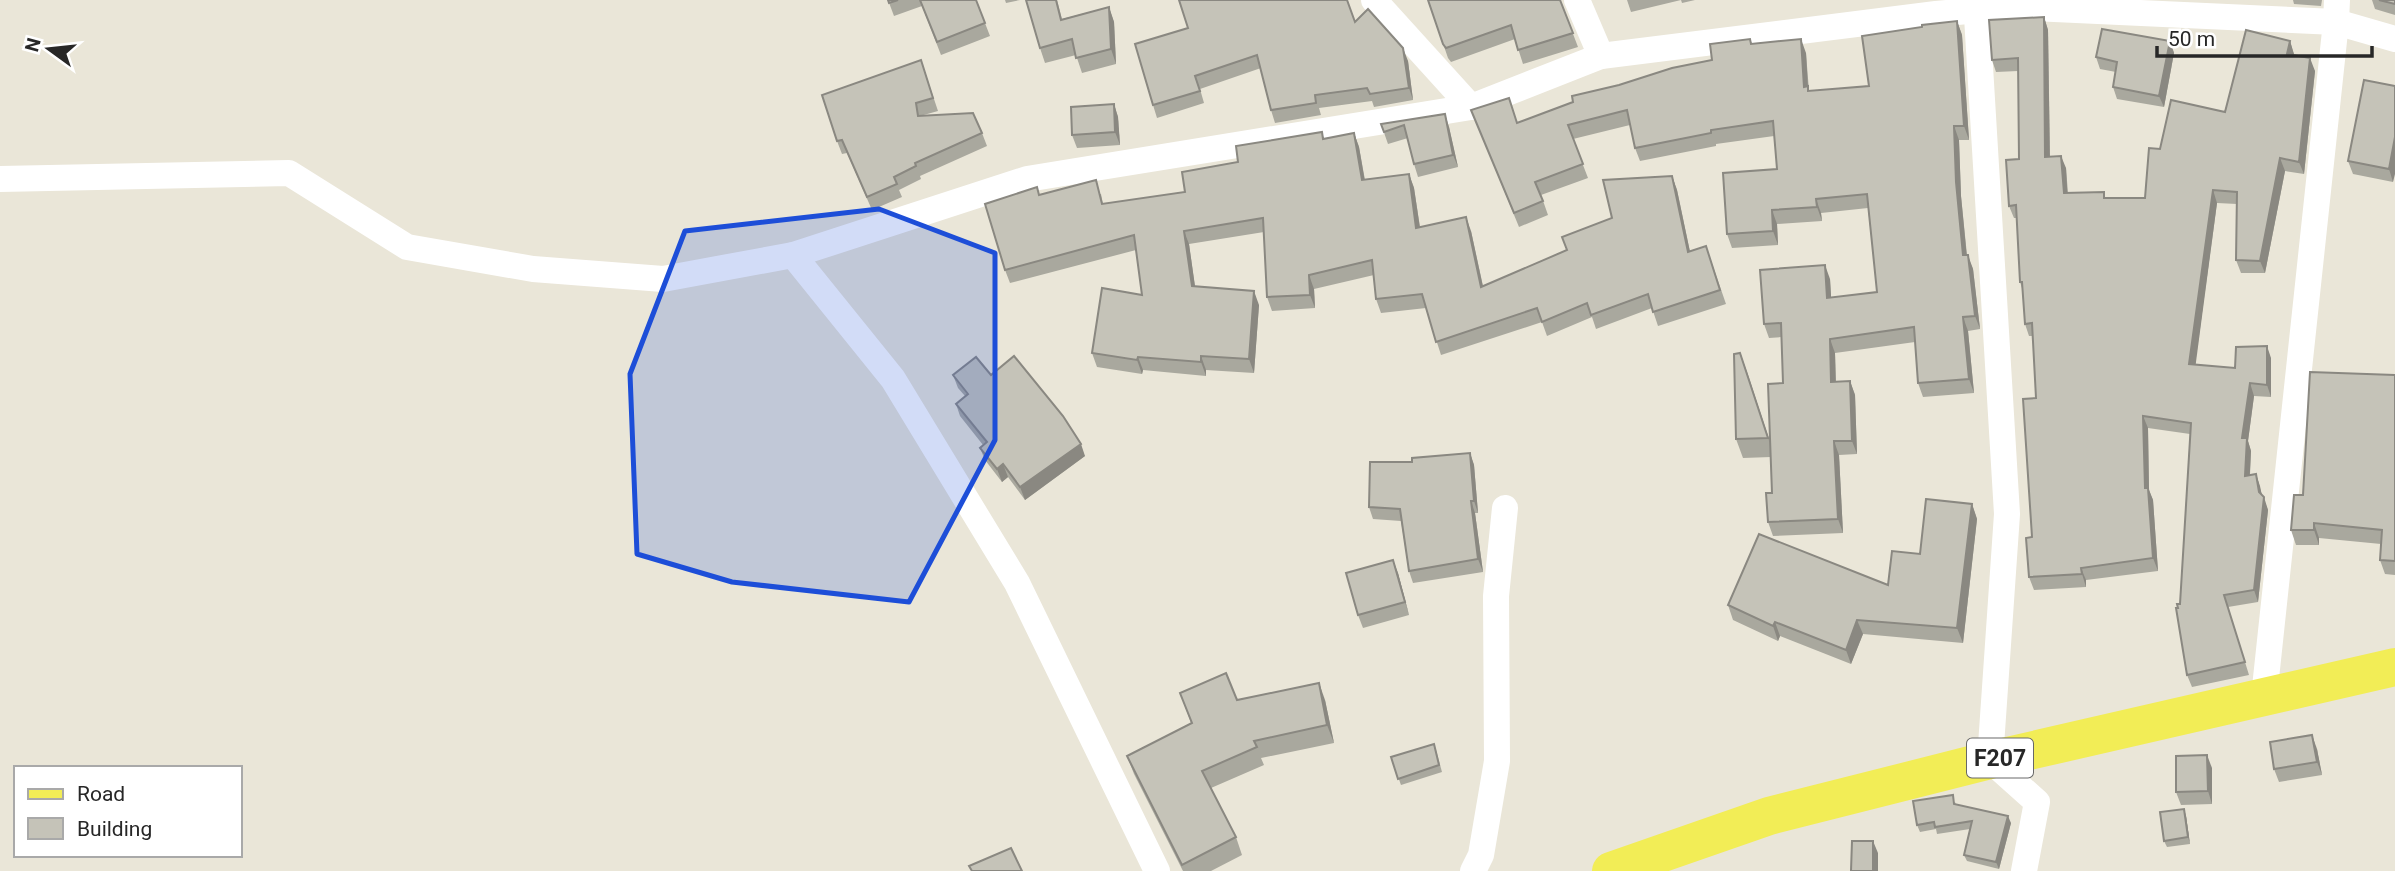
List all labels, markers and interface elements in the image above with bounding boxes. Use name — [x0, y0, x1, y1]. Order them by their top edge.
north arrow — [14, 14, 84, 84]
scale bar — [2157, 14, 2372, 58]
text: 50 m — [2168, 27, 2215, 51]
text: N — [20, 35, 46, 54]
road number: F207 — [1967, 738, 2033, 778]
legend — [14, 766, 242, 857]
text: Road — [77, 782, 125, 806]
text: Building — [77, 817, 152, 841]

